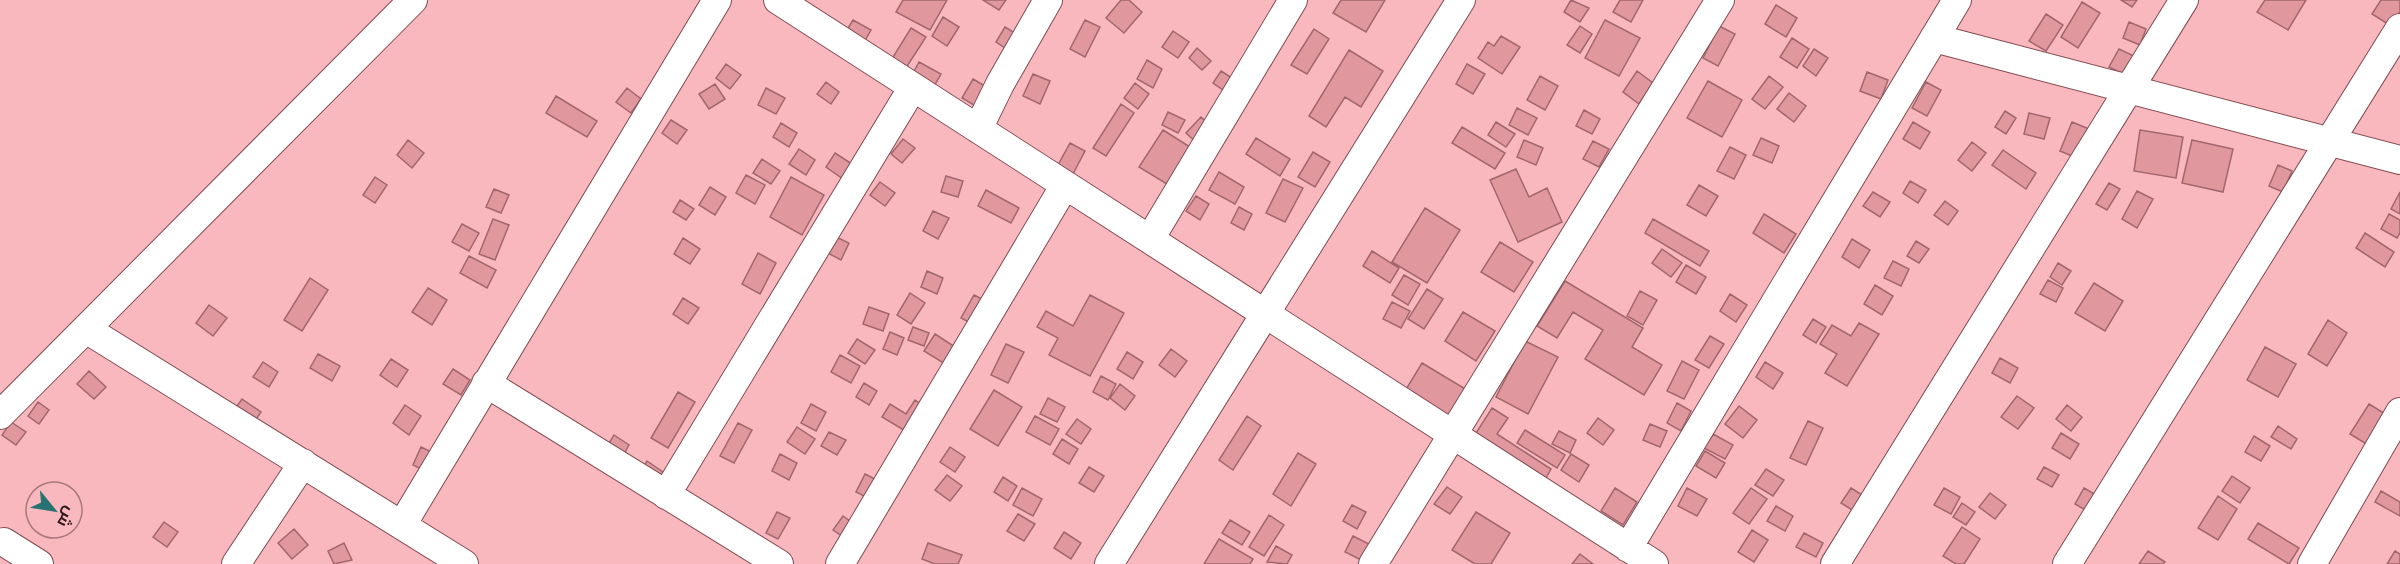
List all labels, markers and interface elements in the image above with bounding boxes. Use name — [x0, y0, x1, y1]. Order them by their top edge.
north arrow — [24, 480, 84, 540]
text: ش — [53, 504, 80, 531]

